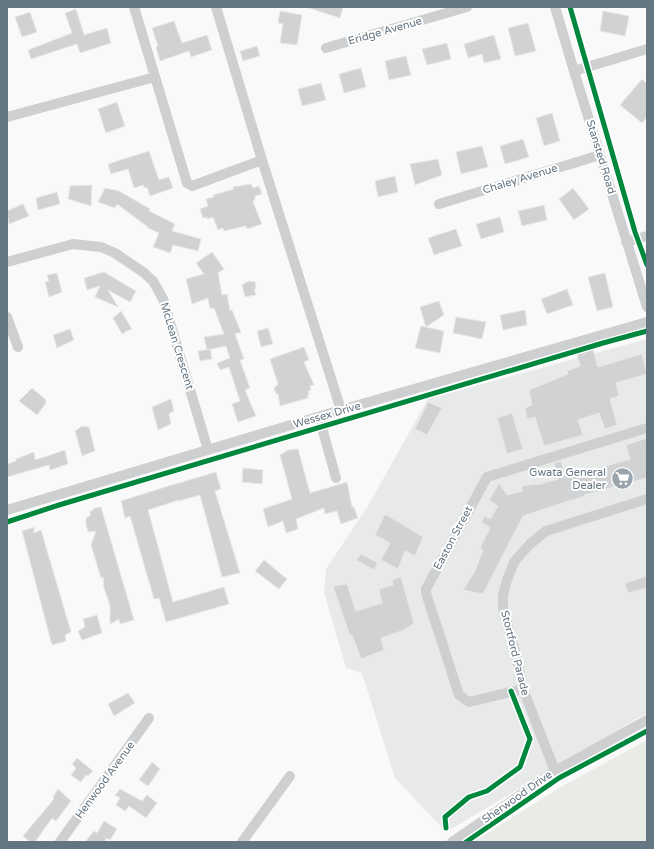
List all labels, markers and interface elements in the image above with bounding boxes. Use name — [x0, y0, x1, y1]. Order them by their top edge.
street label: Eridge Avenue — [347, 14, 423, 48]
street label: Stansted Road — [584, 118, 618, 196]
street label: Chaley Avenue — [481, 161, 559, 197]
street label: McLean Crescent — [158, 301, 196, 391]
street label: Wessex Drive — [292, 399, 362, 431]
supermarket icon: Gwata General Dealer — [609, 465, 635, 491]
place label: Gwata General Dealer — [529, 466, 607, 492]
street label: Easton Street — [431, 504, 475, 572]
street label: Stortford Parade — [498, 609, 532, 697]
street label: Henwood Avenue — [73, 739, 137, 821]
street label: Sherwood Drive — [479, 768, 555, 826]

